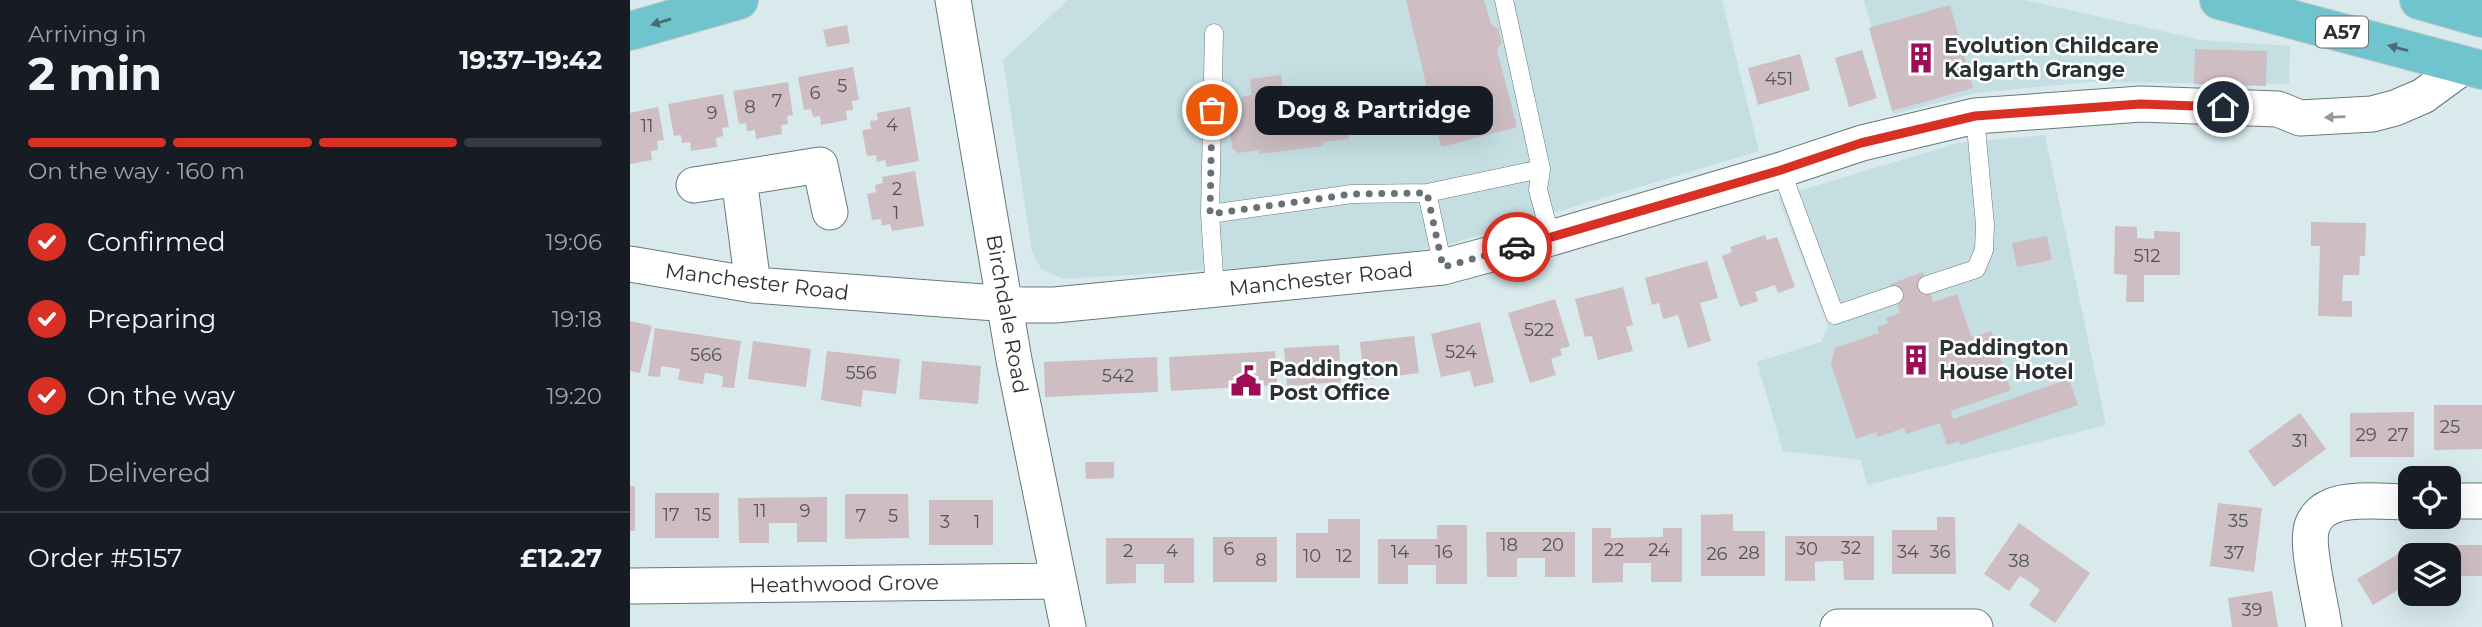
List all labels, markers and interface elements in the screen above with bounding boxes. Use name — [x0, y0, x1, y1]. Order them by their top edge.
road number: A57 — [2316, 16, 2368, 48]
one-way arrow — [650, 18, 671, 28]
text: Arriving in — [28, 20, 147, 48]
place label: Evolution Childcare Kalgarth Grange — [1944, 33, 2159, 82]
building icon: Evolution Childcare Kalgarth Grange — [1904, 41, 1938, 75]
one-way arrow — [2387, 42, 2409, 53]
text: 19:37–19:42 — [459, 44, 602, 76]
text: 2 min — [28, 45, 162, 102]
house number: 451 — [1765, 68, 1793, 90]
house number: 5 — [837, 75, 847, 97]
pin — [2193, 77, 2253, 137]
pin — [1182, 80, 1242, 140]
house number: 6 — [810, 82, 821, 104]
callout: Dog & Partridge — [1254, 86, 1492, 134]
icon: home — [2204, 88, 2242, 126]
house number: 7 — [772, 90, 782, 112]
icon: bag — [1193, 91, 1231, 129]
house number: 8 — [744, 96, 756, 118]
text: Dog & Partridge — [1277, 96, 1471, 124]
house number: 9 — [707, 102, 718, 124]
one-way arrow — [2324, 112, 2346, 123]
house number: 4 — [886, 114, 898, 136]
house number: 11 — [641, 115, 654, 137]
text: On the way · 160 m — [28, 157, 245, 185]
house number: 2 — [892, 178, 902, 200]
house number: 1 — [893, 202, 899, 224]
courier — [1482, 212, 1552, 282]
icon: check — [28, 223, 66, 261]
text: Confirmed — [87, 226, 226, 258]
text: 19:06 — [546, 228, 602, 256]
icon: car — [1498, 228, 1536, 266]
street label: Birchdale Road — [981, 233, 1034, 395]
house number: 512 — [2134, 245, 2160, 267]
street label: Manchester Road — [1228, 256, 1414, 301]
street label: Manchester Road — [664, 258, 850, 305]
icon: check — [28, 300, 66, 338]
text: Preparing — [87, 303, 216, 335]
text: 19:18 — [552, 305, 602, 333]
house number: 522 — [1524, 319, 1554, 341]
place label: Paddington House Hotel — [1939, 335, 2074, 384]
house number: 524 — [1445, 341, 1477, 363]
building icon: Paddington House Hotel — [1899, 343, 1933, 377]
house number: 566 — [690, 344, 722, 366]
place label: Paddington Post Office — [1269, 356, 1399, 405]
house number: 556 — [845, 362, 877, 384]
public building icon: Paddington Post Office — [1229, 364, 1263, 398]
house number: 542 — [1102, 365, 1134, 387]
icon: check — [28, 377, 66, 415]
text: On the way — [87, 380, 235, 412]
text: 19:20 — [547, 382, 602, 410]
house number: 25 — [2440, 416, 2460, 438]
house number: 29 — [2355, 424, 2377, 446]
house number: 27 — [2388, 424, 2408, 446]
house number: 31 — [2292, 430, 2308, 452]
text: Delivered — [87, 457, 211, 489]
map controls — [2398, 466, 2461, 606]
button: locate — [2398, 466, 2461, 529]
house number: 11 — [754, 500, 767, 522]
house number: 9 — [800, 500, 811, 522]
house number: 17 — [662, 504, 680, 526]
house number: 15 — [695, 504, 711, 526]
house number: 7 — [856, 505, 866, 527]
house number: 5 — [888, 505, 898, 527]
house number: 35 — [2228, 510, 2248, 532]
house number: 3 — [940, 511, 950, 533]
house number: 1 — [974, 511, 980, 533]
house number: 18 — [1500, 534, 1518, 556]
house number: 20 — [1542, 534, 1564, 556]
house number: 32 — [1841, 537, 1861, 559]
house number: 6 — [1224, 538, 1235, 560]
house number: 30 — [1796, 538, 1818, 560]
house number: 22 — [1604, 539, 1624, 561]
house number: 24 — [1648, 539, 1670, 561]
house number: 2 — [1123, 540, 1133, 562]
house number: 4 — [1166, 540, 1178, 562]
house number: 14 — [1391, 541, 1409, 563]
house number: 16 — [1435, 541, 1453, 563]
house number: 34 — [1897, 541, 1919, 563]
house number: 36 — [1929, 541, 1951, 563]
text: Order #5157 — [28, 542, 182, 574]
text: £12.27 — [520, 542, 602, 574]
house number: 28 — [1738, 542, 1760, 564]
house number: 37 — [2224, 542, 2244, 564]
house number: 26 — [1706, 543, 1728, 565]
button: layers — [2398, 543, 2461, 606]
house number: 10 — [1303, 545, 1321, 567]
house number: 12 — [1336, 545, 1352, 567]
house number: 8 — [1255, 549, 1267, 571]
house number: 38 — [2008, 550, 2030, 572]
street label: Heathwood Grove — [749, 569, 939, 598]
house number: 39 — [2241, 599, 2263, 621]

